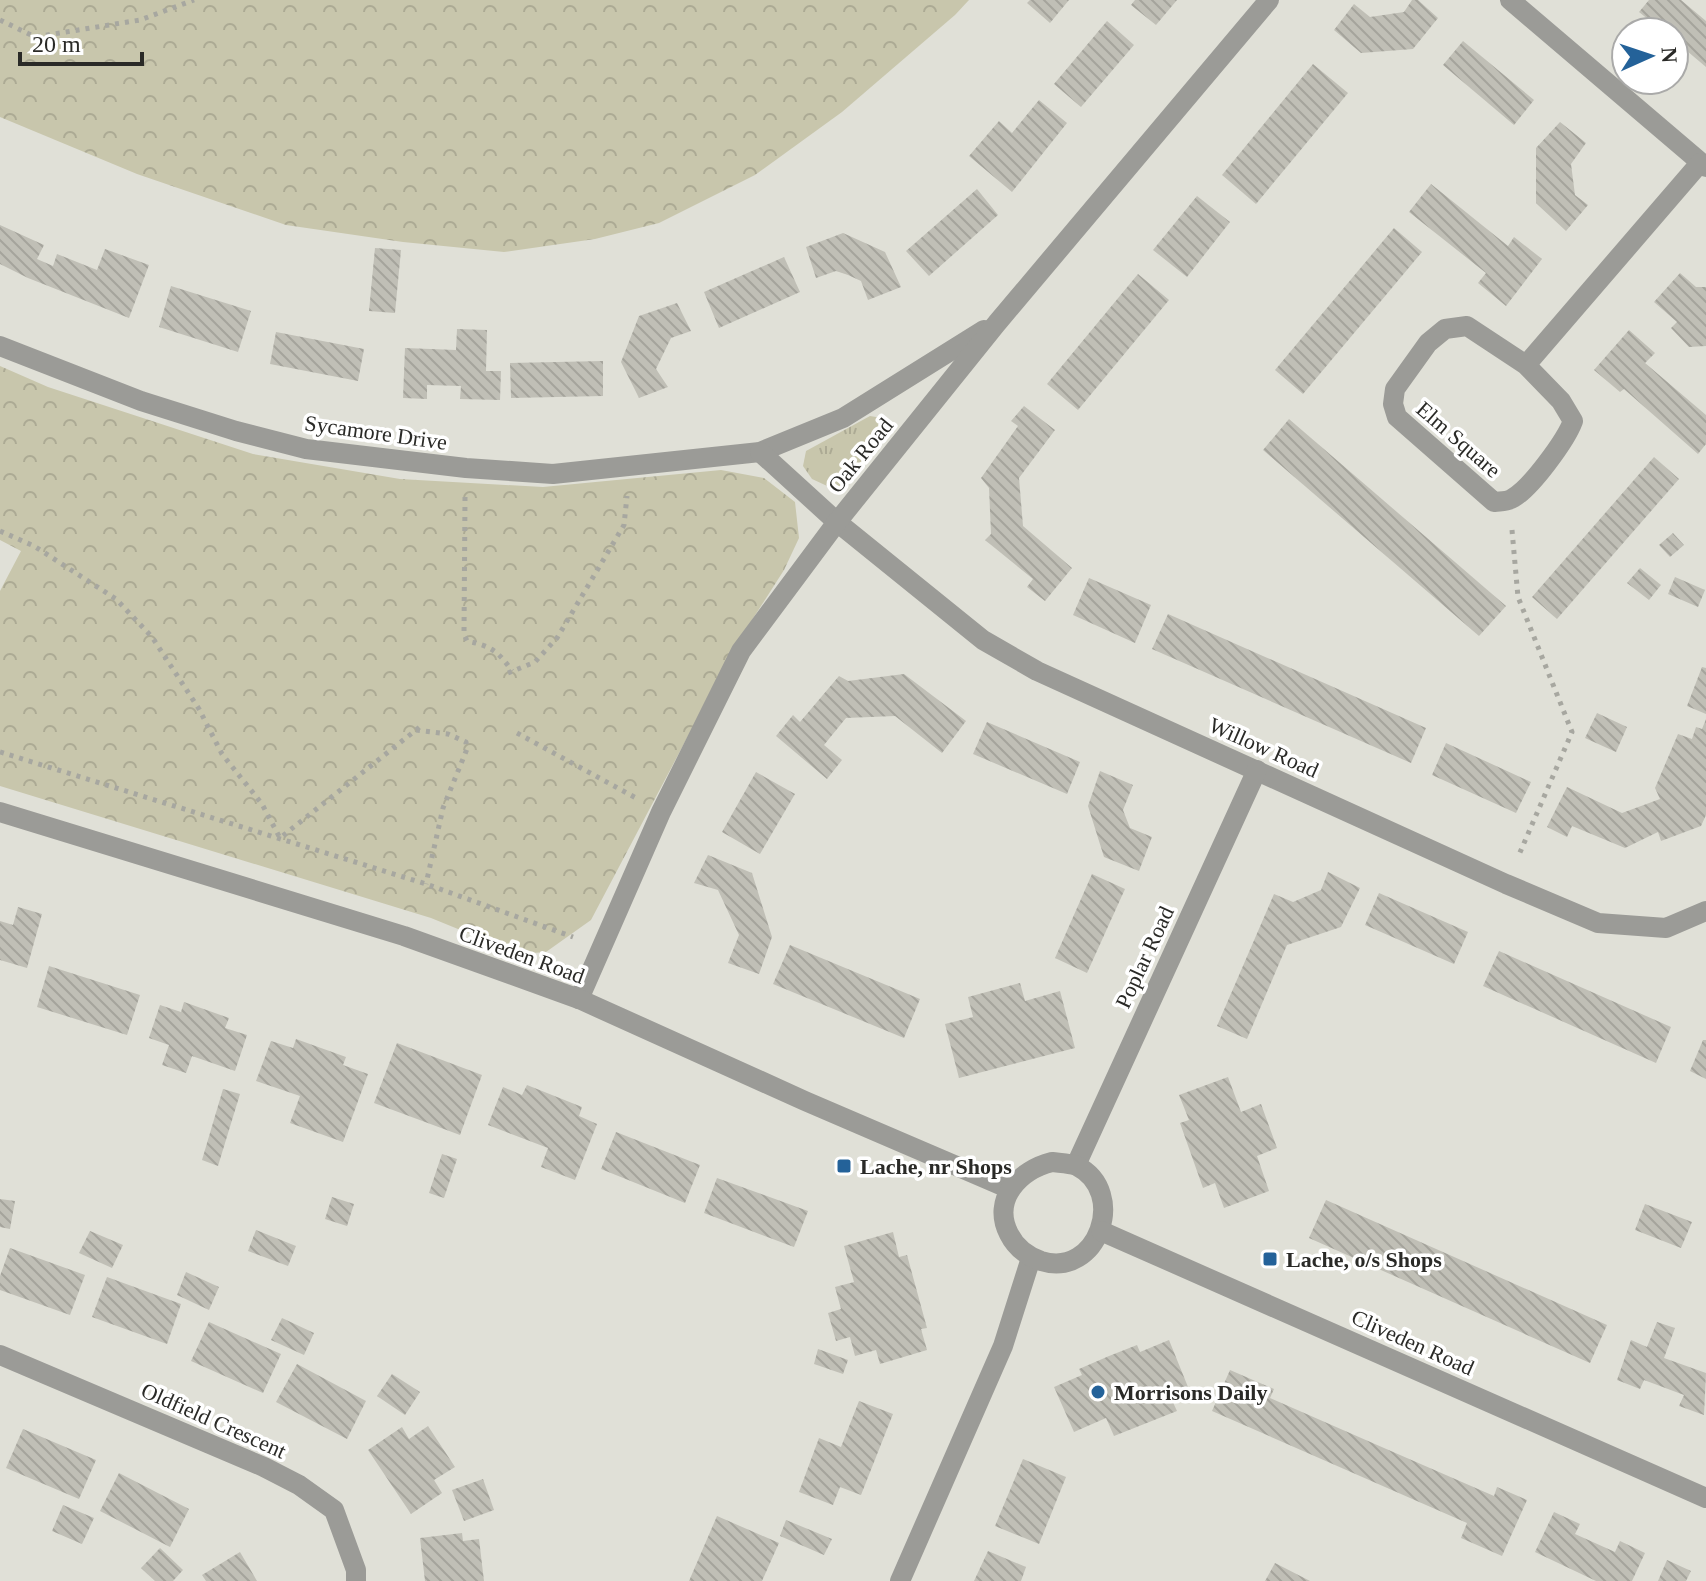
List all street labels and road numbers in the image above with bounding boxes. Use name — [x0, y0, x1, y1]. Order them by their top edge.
street label: Elm Square — [1412, 396, 1506, 483]
street label: Sycamore Drive — [303, 410, 449, 455]
street label: Oak Road — [823, 413, 898, 498]
street label: Willow Road — [1205, 712, 1322, 783]
street label: Poplar Road — [1110, 902, 1179, 1012]
street label: Cliveden Road — [456, 920, 588, 989]
street label: Cliveden Road — [1348, 1304, 1478, 1381]
street label: Oldfield Crescent — [138, 1377, 290, 1464]

